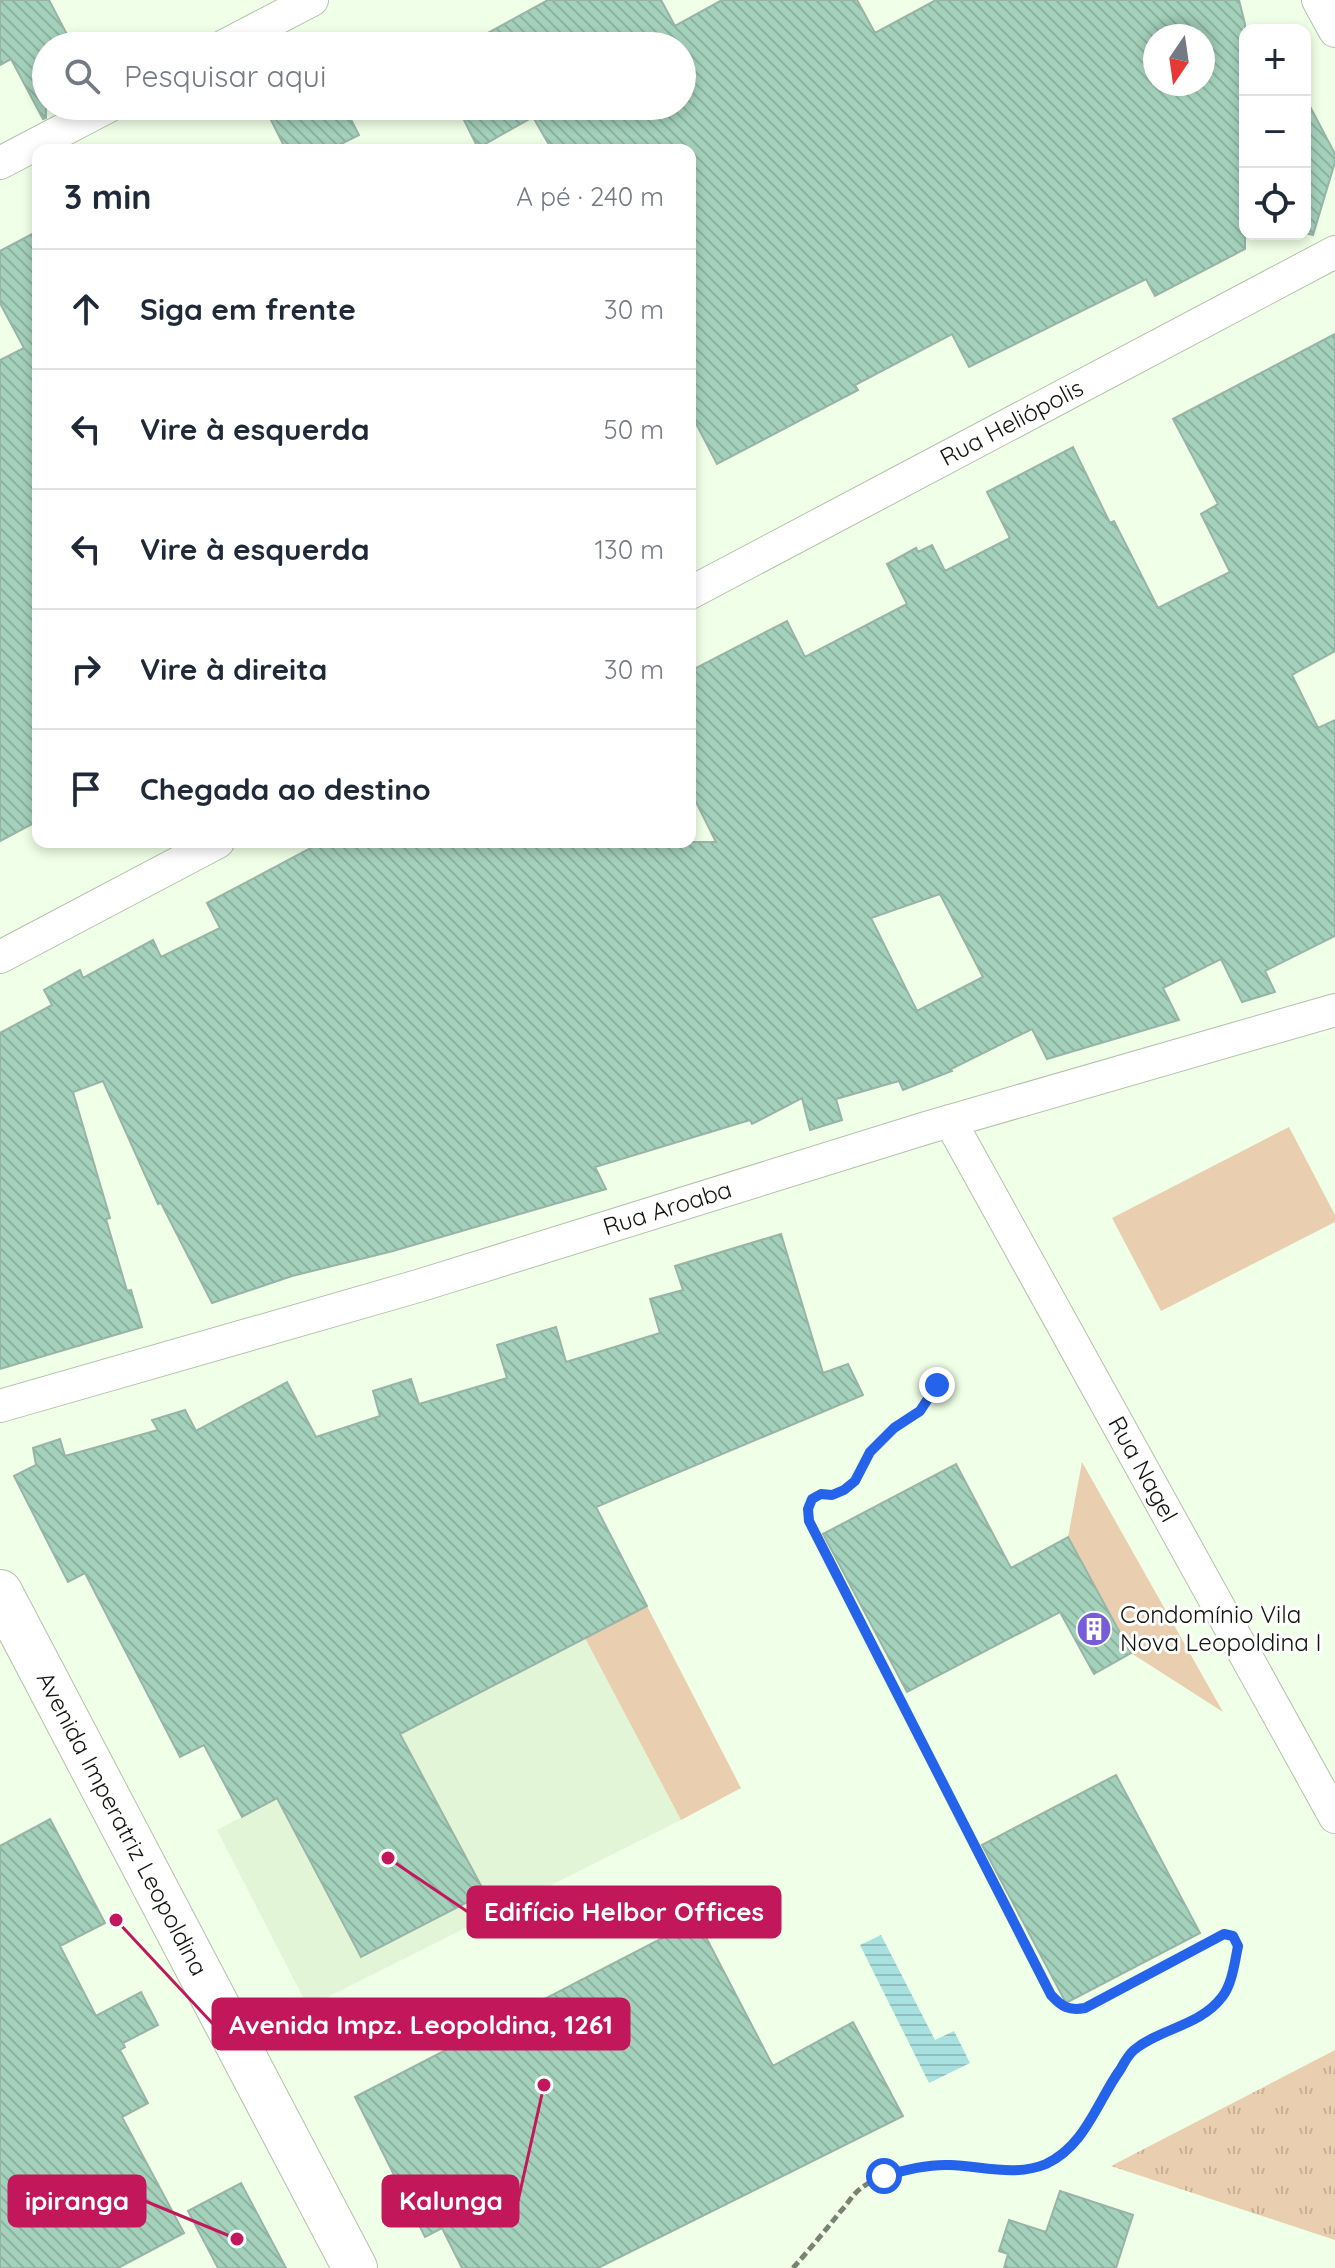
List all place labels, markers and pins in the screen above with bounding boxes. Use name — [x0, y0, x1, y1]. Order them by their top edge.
place label: Condomínio Vila Nova Leopoldina I — [1120, 1599, 1321, 1657]
building icon: Condomínio Vila Nova Leopoldina I — [1075, 1610, 1113, 1648]
callout: Edifício Helbor Offices — [468, 1887, 780, 1937]
callout: Avenida Impz. Leopoldina, 1261 — [213, 1999, 629, 2049]
callout: ipiranga — [9, 2176, 145, 2226]
callout: Kalunga — [383, 2176, 518, 2226]

